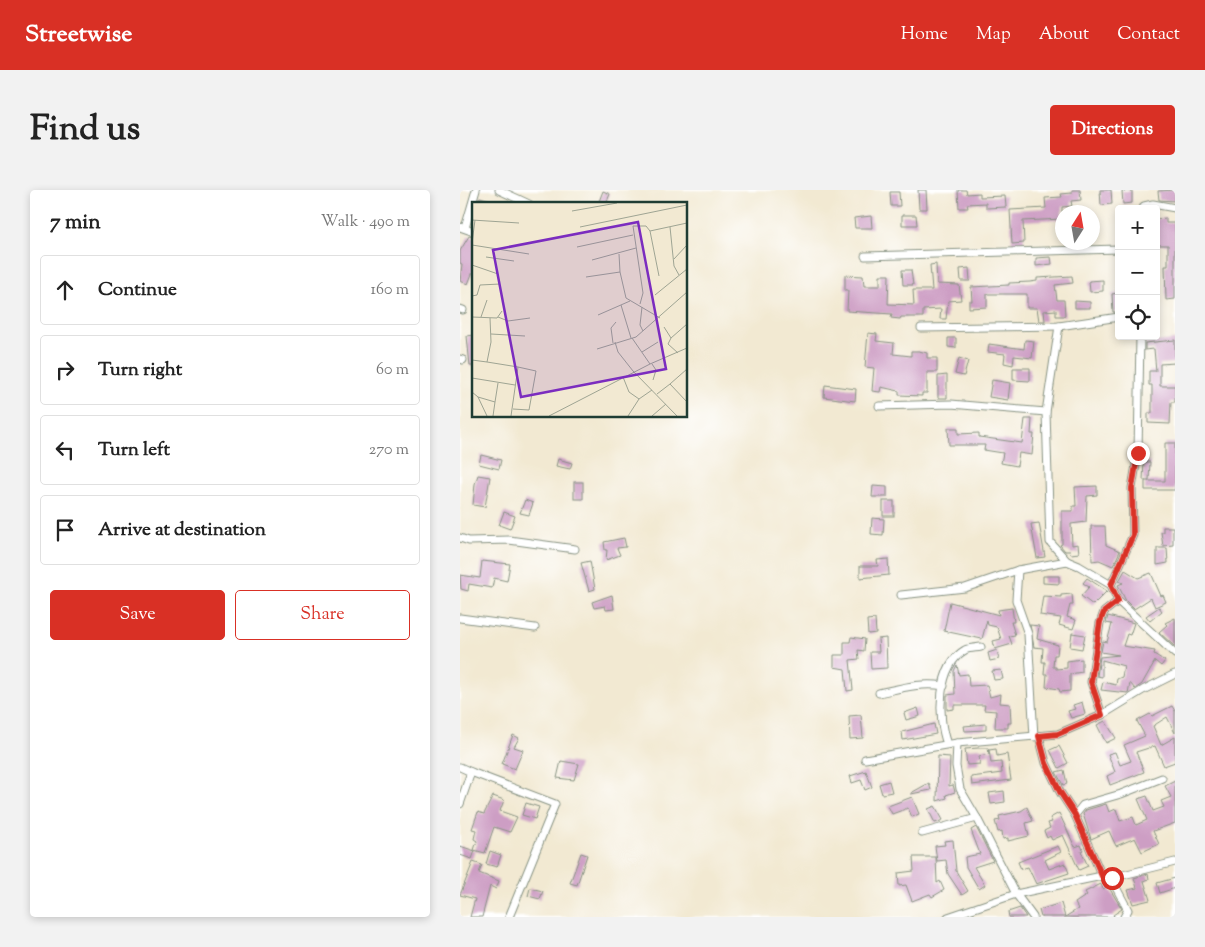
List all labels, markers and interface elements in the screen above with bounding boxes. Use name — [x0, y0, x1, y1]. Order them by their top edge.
text: Streetwise — [25, 18, 132, 52]
text: Home — [901, 22, 948, 48]
text: Map — [976, 22, 1011, 48]
text: About — [1039, 22, 1089, 48]
text: Contact — [1117, 22, 1180, 48]
text: Find us — [30, 105, 140, 156]
button: Directions — [1050, 105, 1175, 155]
inset map — [472, 202, 688, 418]
north arrow — [1055, 205, 1100, 250]
map controls — [1115, 205, 1160, 340]
button: + — [1115, 205, 1160, 250]
text: 7 min — [50, 208, 101, 238]
text: Walk · 490 m — [321, 211, 410, 234]
button: − — [1115, 250, 1160, 295]
icon: ahead — [51, 276, 79, 304]
text: Continue — [98, 277, 177, 304]
text: 160 m — [371, 279, 409, 302]
button: locate — [1115, 295, 1160, 340]
icon: right — [51, 356, 79, 384]
text: Turn right — [98, 357, 182, 384]
text: 60 m — [376, 359, 409, 382]
icon: left — [51, 436, 79, 464]
text: Turn left — [98, 437, 170, 464]
text: 270 m — [369, 439, 409, 462]
route end — [1127, 442, 1150, 465]
icon: arrive — [51, 516, 79, 544]
text: Arrive at destination — [98, 517, 266, 544]
button: Save — [50, 590, 225, 640]
button: Share — [235, 590, 410, 640]
route start — [1101, 867, 1124, 890]

